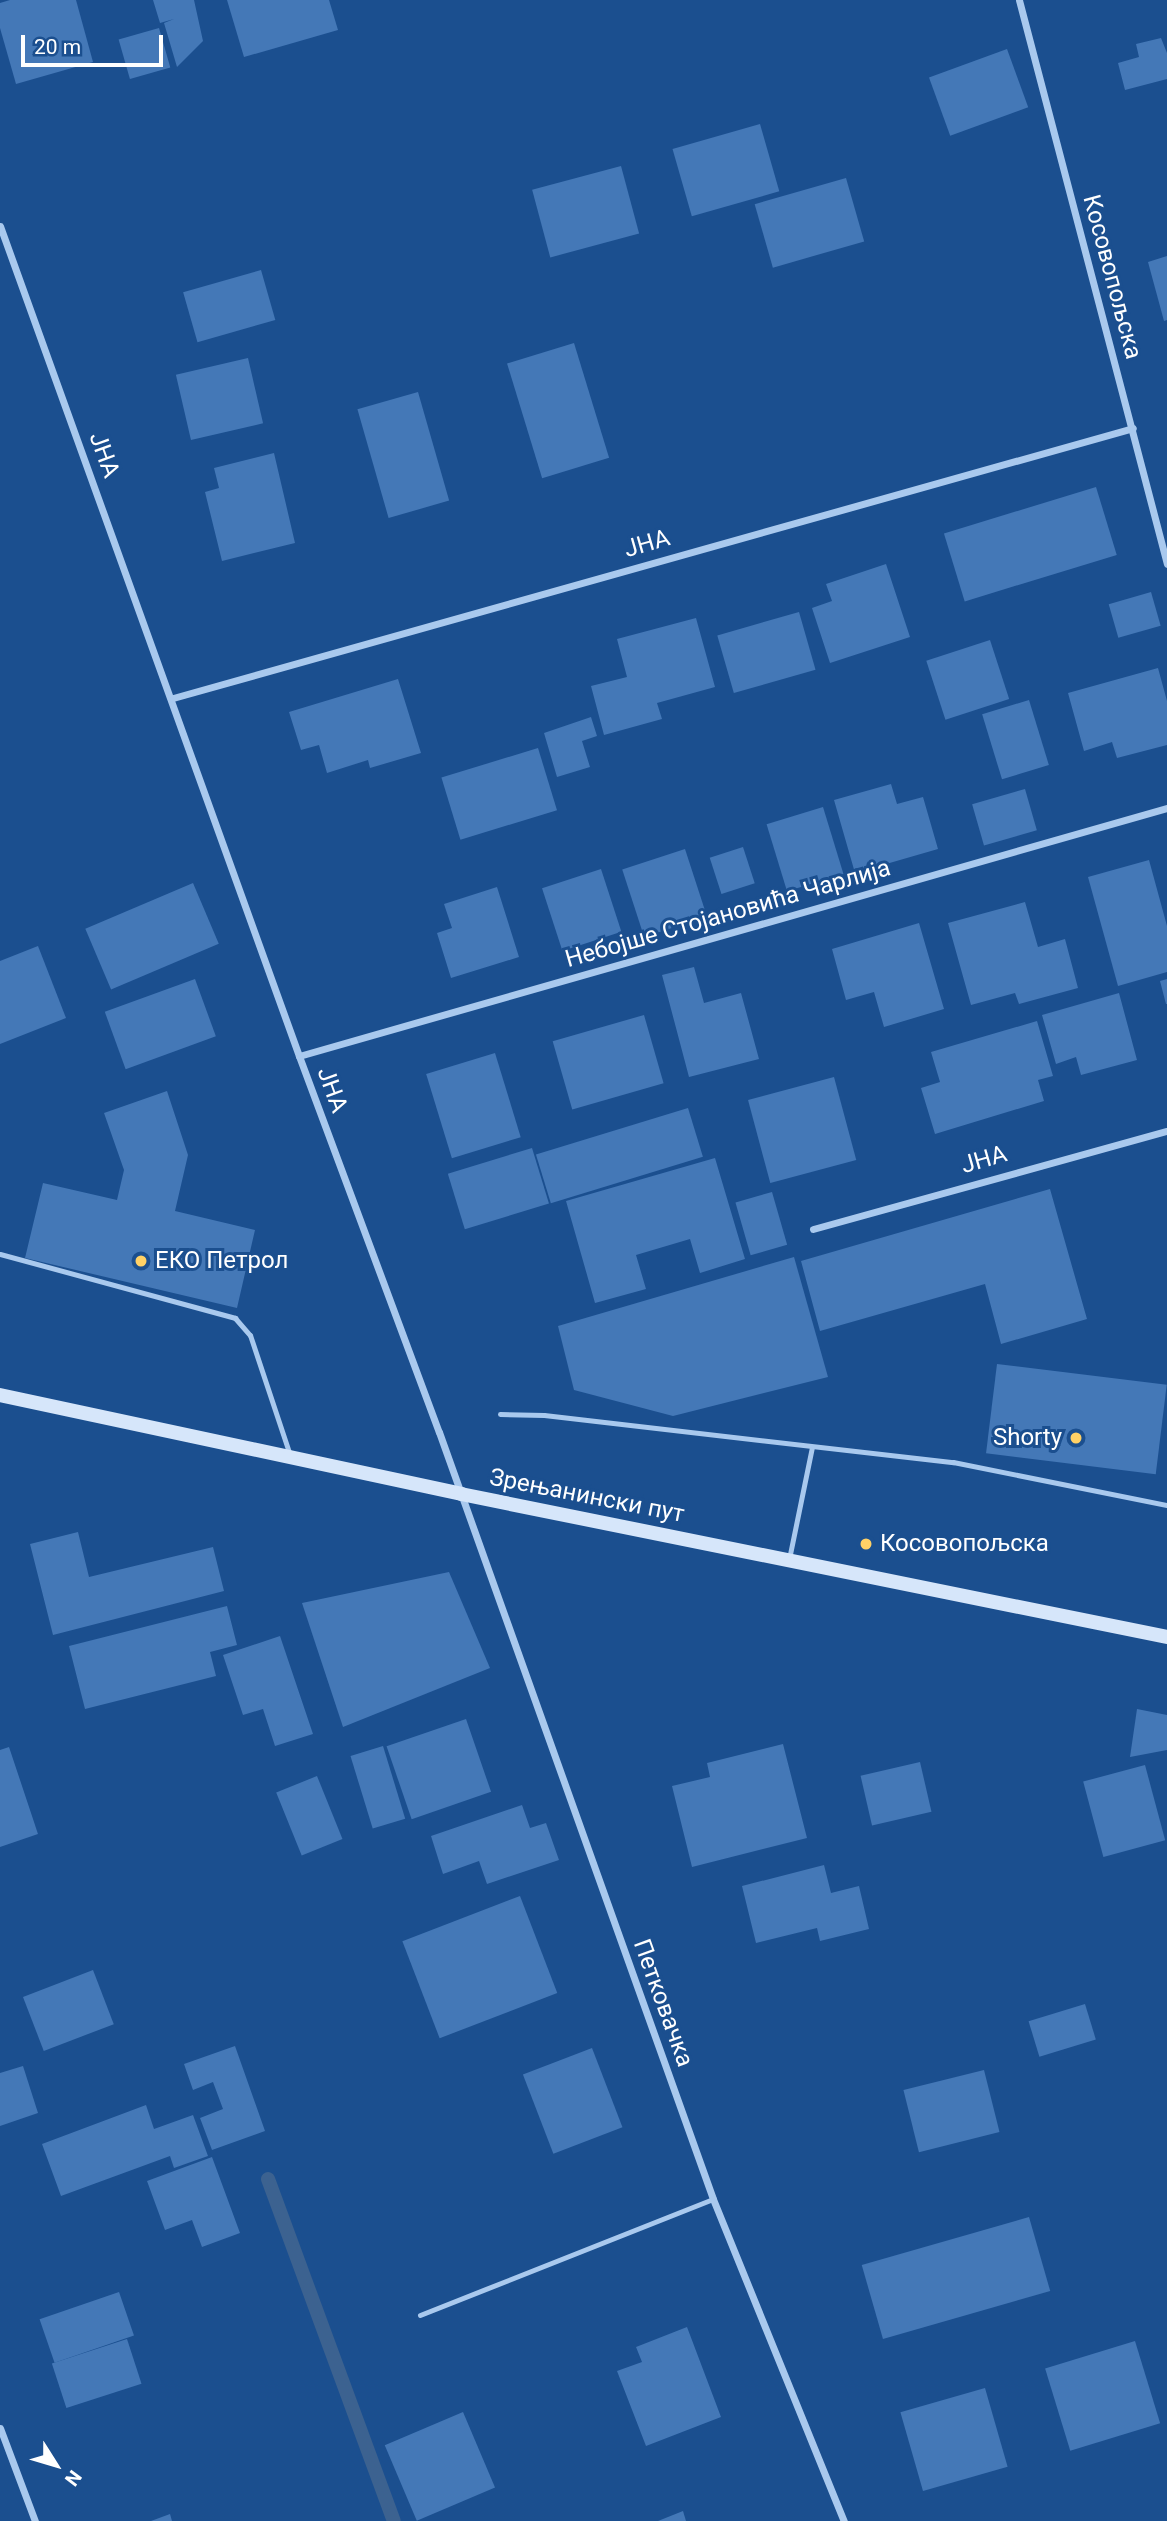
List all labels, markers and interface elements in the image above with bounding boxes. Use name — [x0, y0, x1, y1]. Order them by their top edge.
scale bar — [24, 21, 166, 65]
text: 20 m — [34, 35, 81, 59]
street label: Косовопољска — [1076, 192, 1148, 362]
street label: ЈНА — [83, 428, 125, 482]
street label: ЈНА — [621, 524, 673, 564]
street label: Небојше Стојановића Чарлија — [562, 854, 894, 974]
street label: ЈНА — [311, 1063, 353, 1117]
street label: ЈНА — [958, 1140, 1010, 1180]
place label: ЕКО Петрол — [155, 1247, 288, 1275]
marker: ЕКО Петрол — [133, 1253, 149, 1269]
place label: Shorty — [993, 1424, 1062, 1452]
marker: Shorty — [1068, 1430, 1084, 1446]
street label: Зрењанински пут — [487, 1463, 687, 1529]
place label: Косовопољска — [880, 1530, 1049, 1558]
marker: Косовопољска — [858, 1536, 874, 1552]
street label: Петковачка — [627, 1935, 699, 2071]
north arrow — [21, 2430, 91, 2500]
text: N — [60, 2466, 86, 2490]

